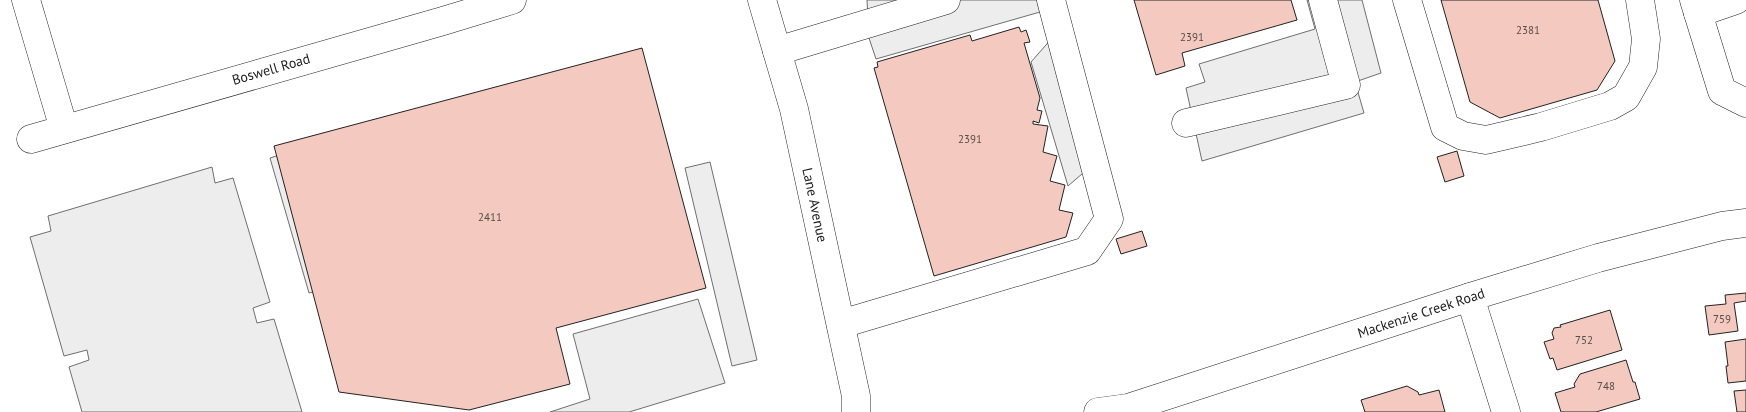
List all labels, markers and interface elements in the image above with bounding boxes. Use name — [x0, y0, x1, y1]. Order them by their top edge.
house number: 2381 — [1516, 23, 1540, 37]
house number: 2391 — [1180, 30, 1204, 44]
street label: Boswell Road — [230, 49, 312, 89]
house number: 2391 — [958, 132, 982, 146]
street label: Lane Avenue — [798, 166, 832, 244]
house number: 2411 — [478, 210, 502, 224]
street label: Mackenzie Creek Road — [1355, 284, 1487, 342]
house number: 759 — [1713, 312, 1731, 326]
house number: 752 — [1575, 333, 1593, 347]
house number: 748 — [1597, 379, 1615, 393]

